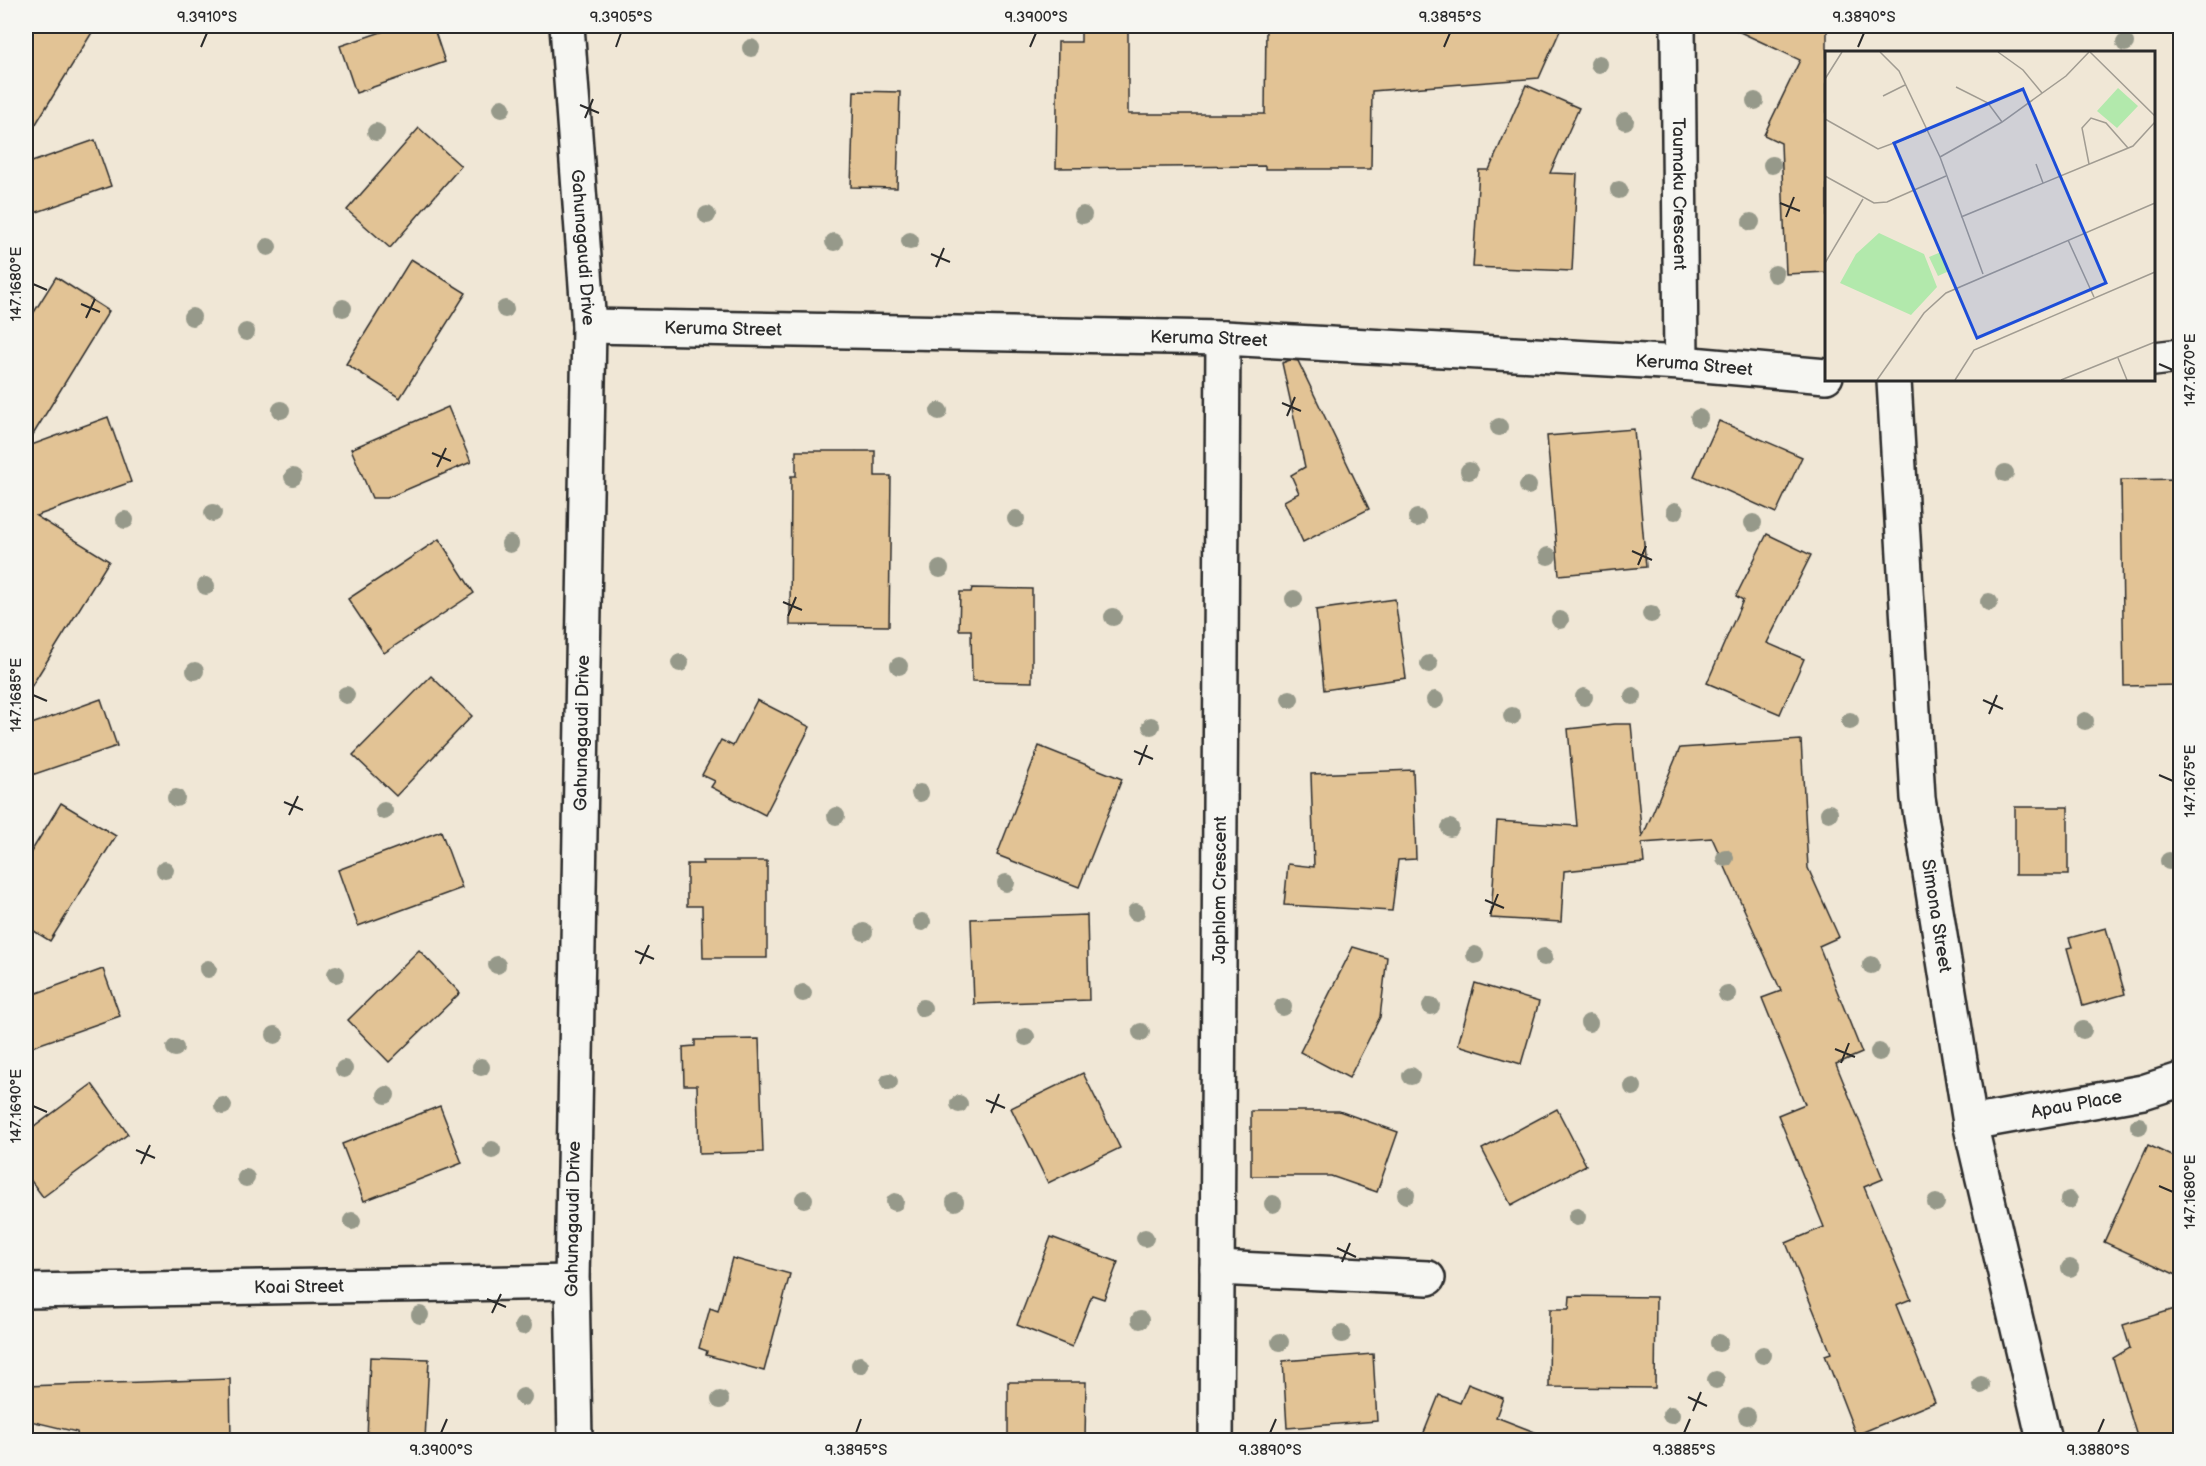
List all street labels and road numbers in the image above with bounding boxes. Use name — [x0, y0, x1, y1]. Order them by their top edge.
street label: Taumaku Crescent — [1668, 118, 1691, 271]
street label: Gahunagaudi Drive — [567, 169, 599, 326]
street label: Keruma Street — [664, 317, 782, 340]
street label: Keruma Street — [1150, 326, 1269, 351]
street label: Keruma Street — [1635, 350, 1754, 380]
street label: Gahunagaudi Drive — [570, 654, 594, 811]
street label: Japhlom Crescent — [1209, 815, 1230, 964]
street label: Simona Street — [1917, 858, 1956, 974]
street label: Apau Place — [2029, 1085, 2124, 1122]
street label: Gahunagaudi Drive — [561, 1140, 585, 1297]
street label: Koai Street — [254, 1275, 345, 1298]

